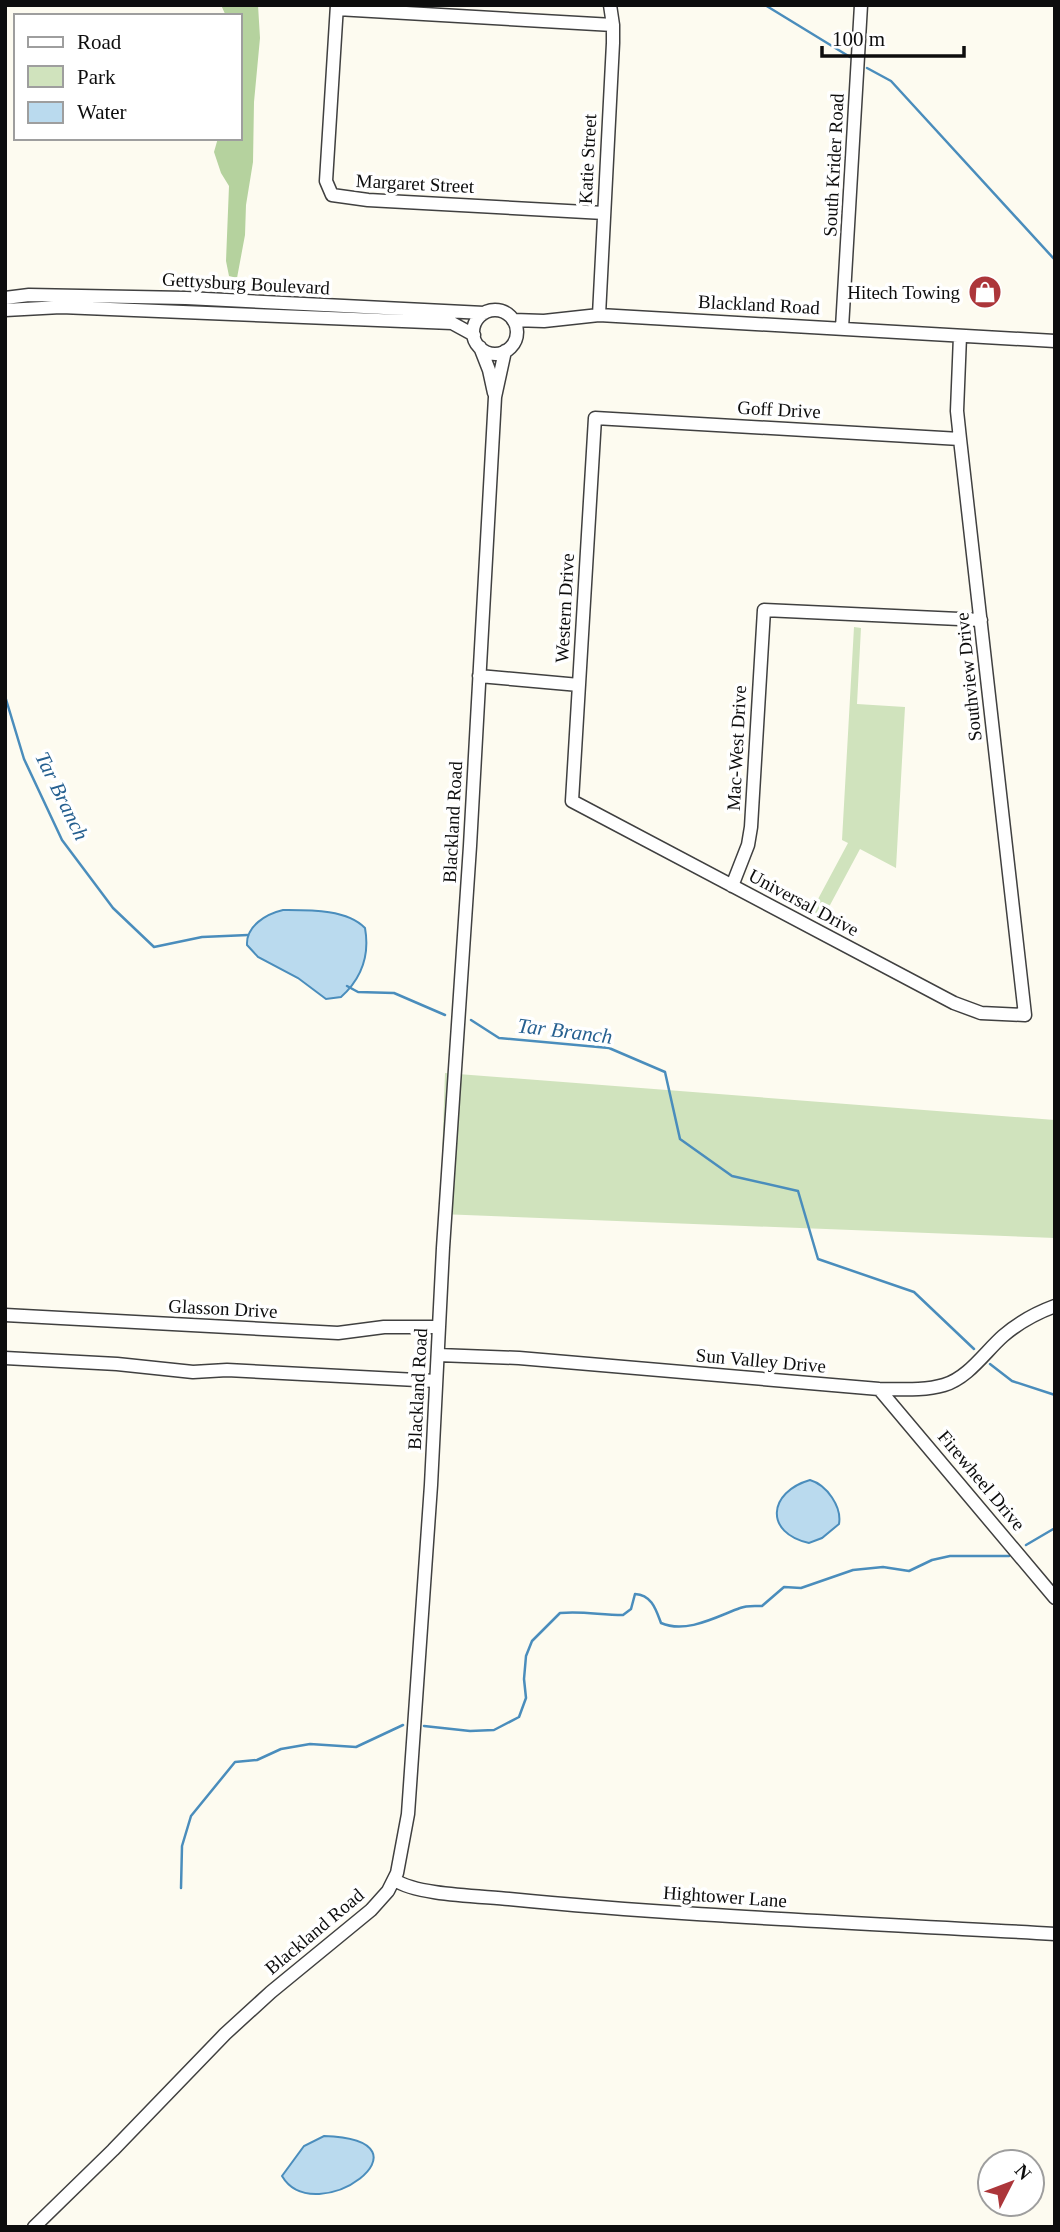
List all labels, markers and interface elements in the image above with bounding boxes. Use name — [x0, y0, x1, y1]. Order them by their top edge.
legend — [14, 14, 242, 140]
scale bar — [822, 14, 964, 58]
text: 100 m — [832, 27, 885, 51]
text: Road — [77, 30, 122, 54]
text: Park — [77, 65, 116, 89]
street label: South Krider Road — [819, 92, 848, 237]
text: Water — [77, 100, 127, 124]
street label: Katie Street — [575, 113, 600, 205]
street label: Margaret Street — [355, 170, 475, 197]
street label: Gettysburg Boulevard — [162, 269, 331, 298]
shop icon: Hitech Towing — [966, 273, 1004, 311]
place label: Hitech Towing — [847, 282, 960, 303]
street label: Blackland Road — [698, 291, 821, 318]
street label: Goff Drive — [737, 397, 821, 422]
street label: Western Drive — [551, 553, 578, 663]
street label: Southview Drive — [951, 612, 986, 742]
street label: Mac-West Drive — [723, 685, 750, 811]
water label: Tar Branch — [30, 748, 94, 844]
street label: Blackland Road — [439, 760, 466, 883]
street label: Universal Drive — [745, 865, 863, 940]
water label: Tar Branch — [516, 1013, 614, 1049]
street label: Glasson Drive — [168, 1295, 278, 1322]
street label: Blackland Road — [404, 1327, 431, 1450]
street label: Sun Valley Drive — [695, 1344, 827, 1377]
street label: Firewheel Drive — [934, 1426, 1030, 1535]
street label: Hightower Lane — [662, 1882, 788, 1911]
street label: Blackland Road — [261, 1884, 368, 1979]
north arrow — [976, 2148, 1046, 2218]
text: N — [1011, 2160, 1036, 2184]

